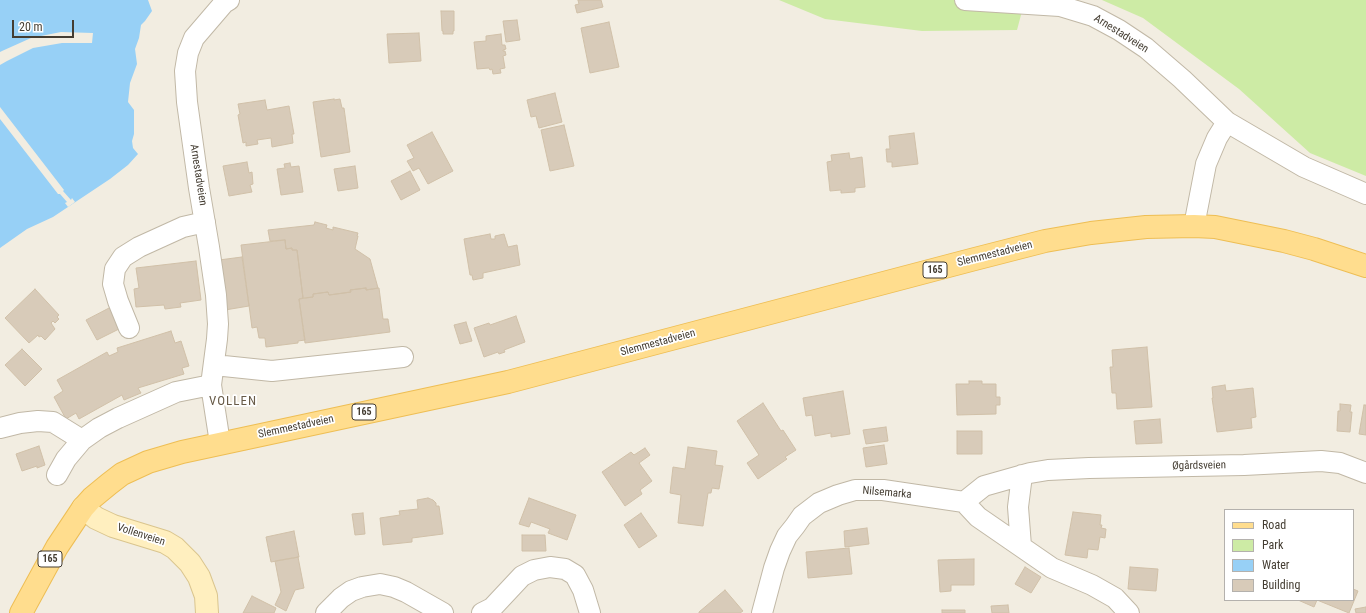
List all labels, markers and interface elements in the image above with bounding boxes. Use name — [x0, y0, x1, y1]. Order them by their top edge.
scale bar — [14, 12, 76, 38]
street label: Arnestadveien — [1091, 12, 1151, 56]
text: 20 m — [19, 20, 43, 34]
street label: Arnestadveien — [187, 143, 209, 207]
street label: Slemmestadveien — [956, 238, 1034, 270]
road number: 165 — [923, 262, 947, 278]
street label: Slemmestadveien — [619, 327, 697, 359]
district label: VOLLEN — [209, 394, 257, 410]
road number: 165 — [352, 404, 376, 420]
street label: Slemmestadveien — [257, 413, 335, 441]
street label: Øgårdsveien — [1172, 459, 1226, 473]
street label: Nilsemarka — [862, 484, 912, 502]
legend — [1224, 509, 1354, 601]
text: Road — [1262, 518, 1286, 532]
street label: Vollenveien — [115, 521, 167, 549]
text: Park — [1262, 538, 1283, 552]
road number: 165 — [38, 551, 62, 567]
text: Water — [1262, 558, 1290, 572]
text: Building — [1262, 578, 1300, 592]

